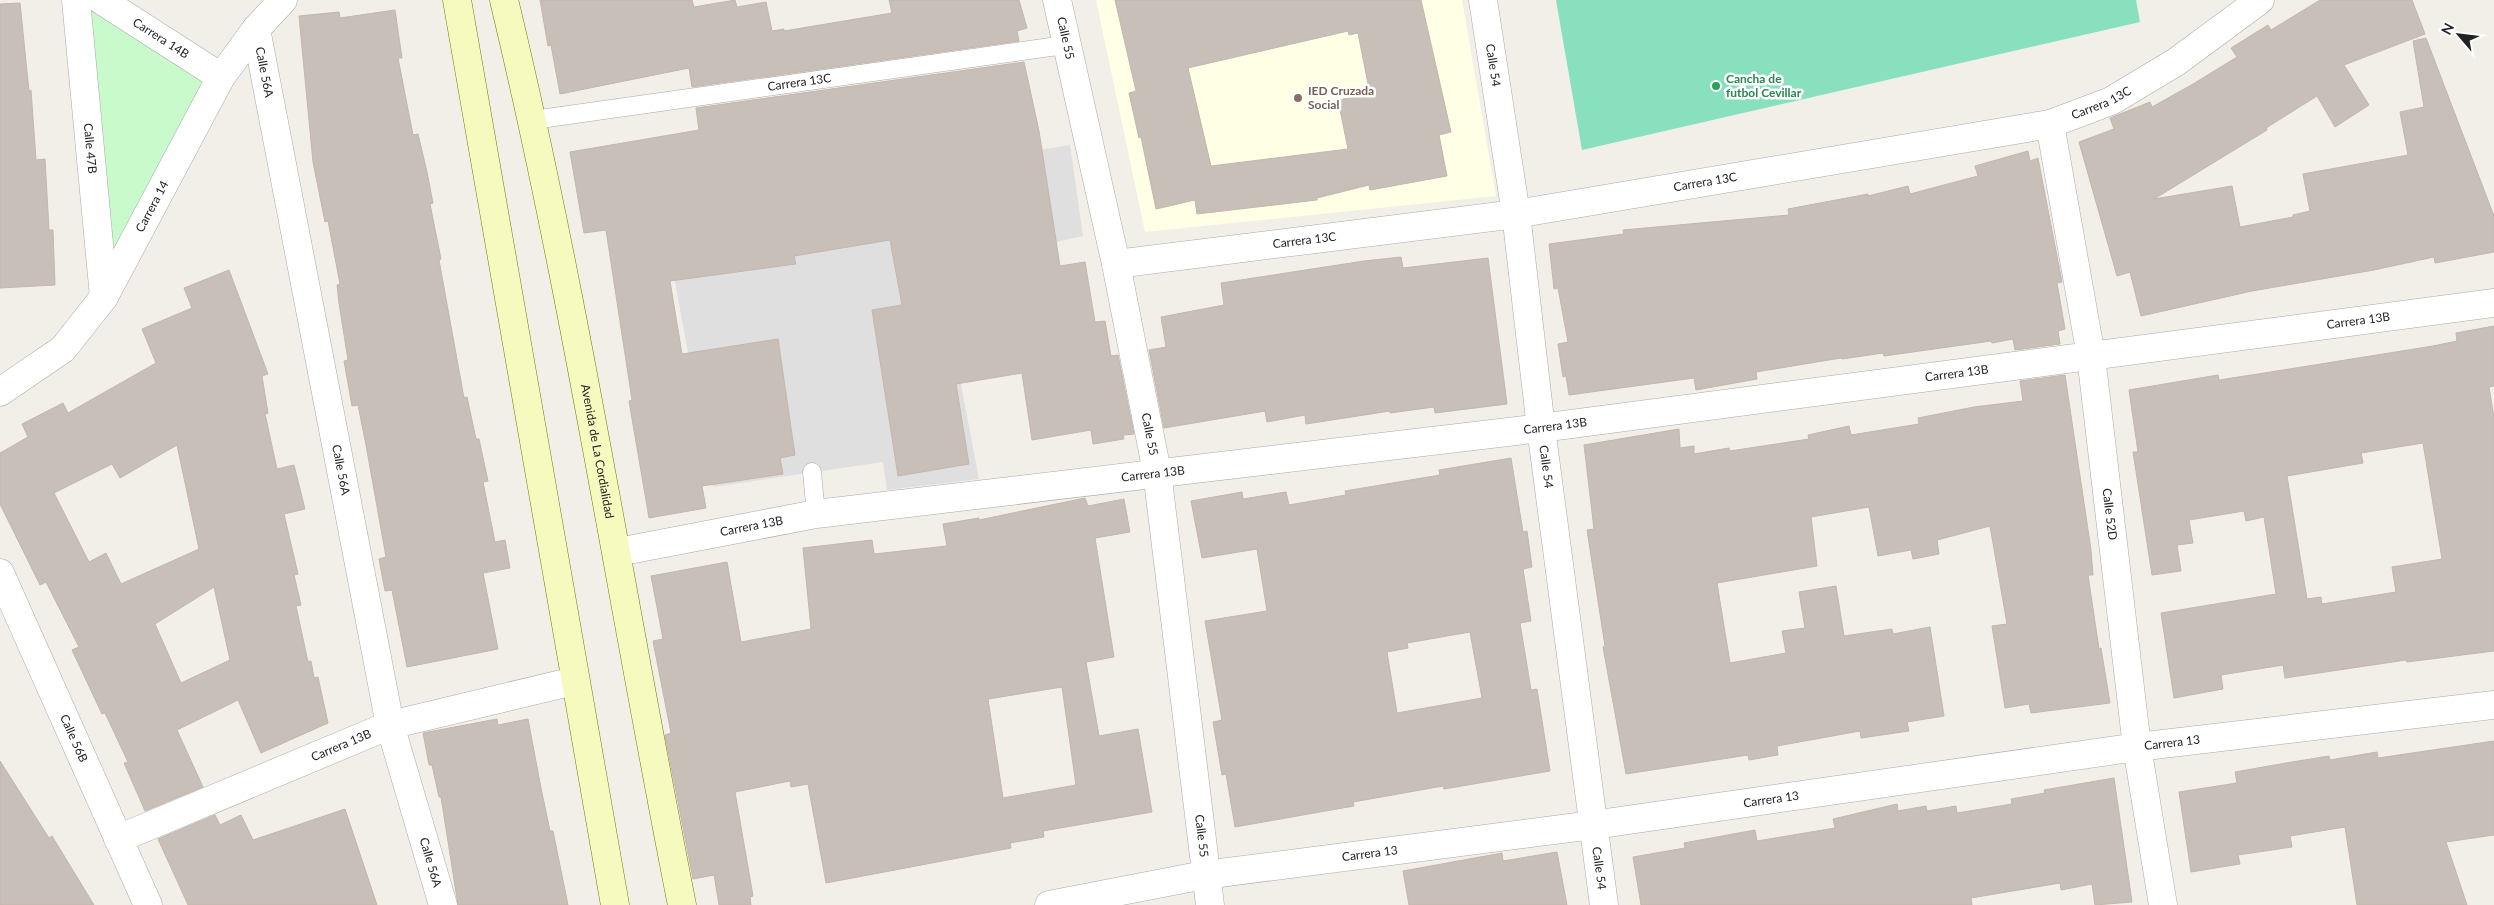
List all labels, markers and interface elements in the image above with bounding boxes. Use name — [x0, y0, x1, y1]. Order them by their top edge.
north arrow — [2434, 10, 2484, 60]
street label: Carrera 14B — [130, 14, 192, 62]
street label: Calle 55 — [1054, 15, 1078, 61]
text: N — [2437, 20, 2457, 37]
street label: Calle 54 — [1483, 43, 1504, 88]
street label: Calle 56A — [253, 46, 277, 100]
street label: Carrera 13C — [766, 70, 832, 94]
place label: Cancha de futbol Cevillar — [1726, 71, 1802, 100]
marker: Cancha de futbol Cevillar — [1710, 80, 1722, 92]
place label: IED Cruzada Social — [1308, 83, 1374, 112]
street label: Carrera 13C — [2069, 83, 2134, 122]
marker: IED Cruzada Social — [1292, 92, 1304, 104]
street label: Calle 47B — [81, 122, 100, 175]
street label: Carrera 13C — [1672, 169, 1738, 194]
street label: Carrera 14 — [132, 178, 171, 235]
street label: Carrera 13C — [1272, 229, 1337, 251]
street label: Carrera 13B — [2326, 309, 2391, 332]
street label: Carrera 13B — [1924, 361, 1990, 385]
street label: Avenida de La Cordialidad — [578, 383, 618, 520]
street label: Calle 55 — [1139, 412, 1162, 457]
street label: Carrera 13B — [1523, 414, 1588, 437]
street label: Calle 56A — [329, 443, 354, 497]
street label: Calle 54 — [1536, 444, 1557, 489]
street label: Carrera 13B — [1120, 462, 1186, 485]
street label: Calle 52D — [2100, 487, 2121, 541]
street label: Carrera 13B — [719, 512, 784, 539]
street label: Calle 56B — [57, 712, 91, 765]
street label: Carrera 13B — [309, 726, 374, 764]
street label: Carrera 13 — [2143, 732, 2201, 753]
street label: Carrera 13 — [1742, 788, 1800, 810]
street label: Calle 55 — [1192, 813, 1212, 858]
street label: Calle 56A — [417, 836, 446, 890]
street label: Carrera 13 — [1341, 842, 1399, 864]
street label: Calle 54 — [1589, 846, 1610, 890]

